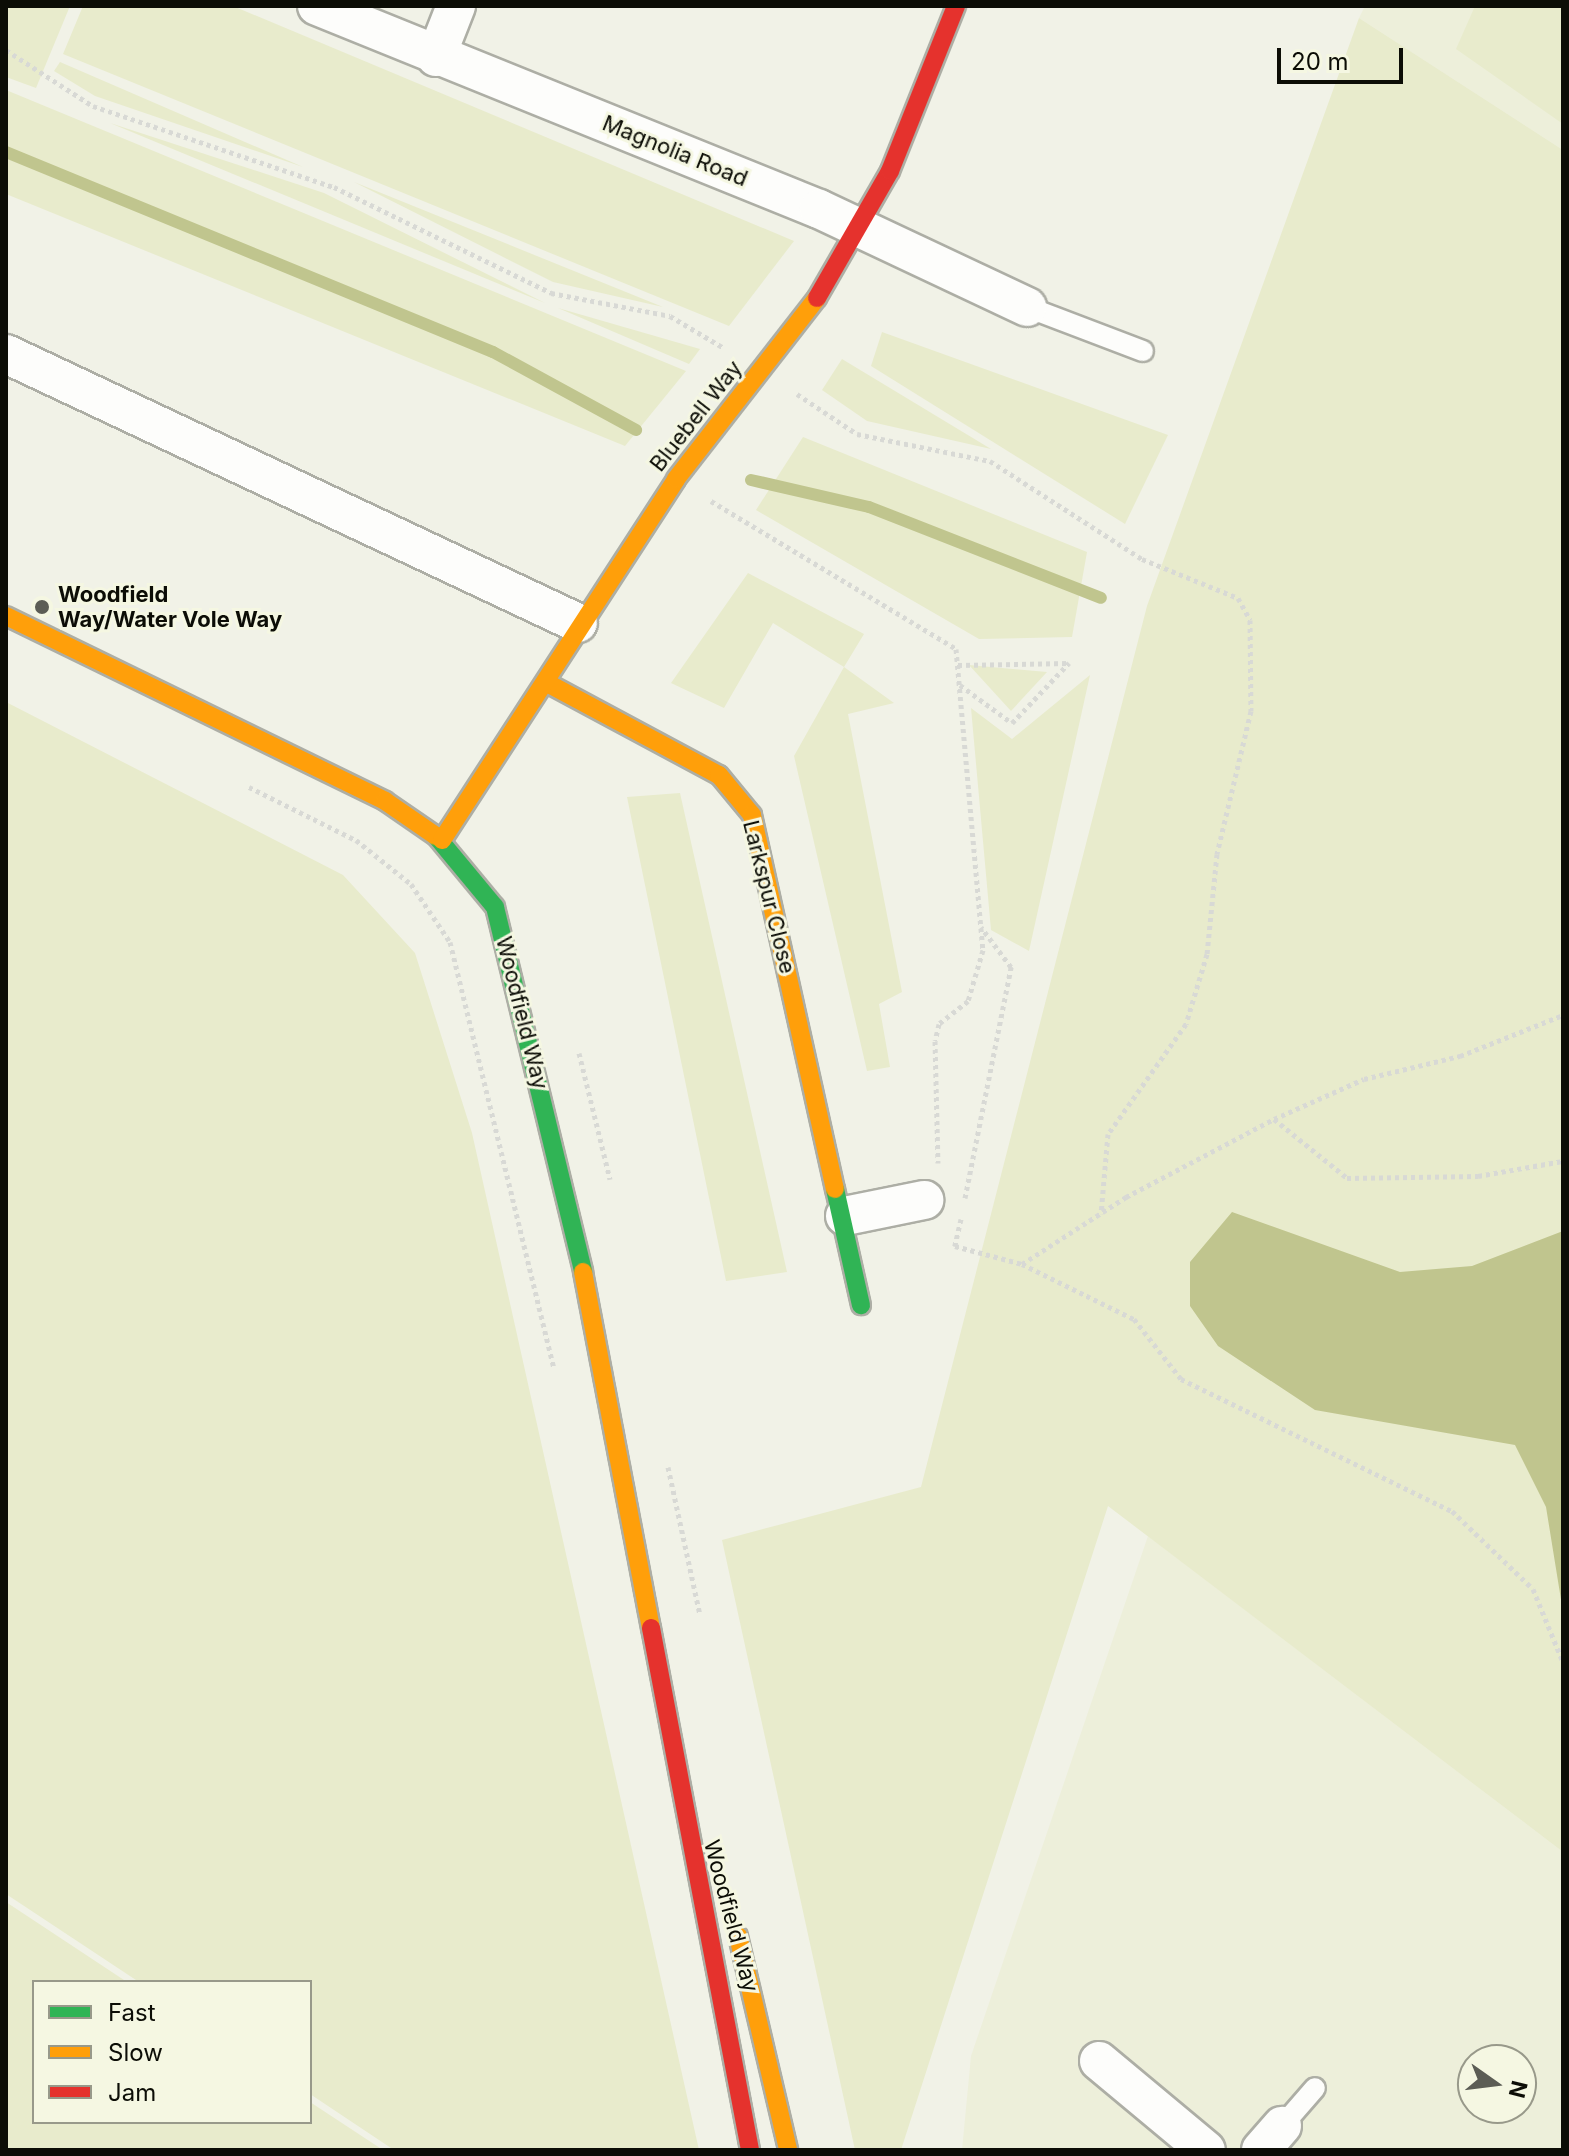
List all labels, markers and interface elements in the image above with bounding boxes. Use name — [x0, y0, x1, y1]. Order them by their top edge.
scale bar — [1281, 32, 1407, 82]
text: 20 m — [1291, 47, 1349, 76]
street label: Magnolia Road — [599, 110, 751, 192]
street label: Bluebell Way — [644, 355, 748, 477]
place label: Woodfield Way/Water Vole Way — [58, 581, 282, 632]
marker: Woodfield Way/Water Vole Way — [33, 598, 51, 616]
street label: Larkspur Close — [737, 818, 801, 976]
street label: Woodfield Way — [490, 934, 554, 1092]
street label: Woodfield Way — [698, 1837, 764, 1995]
legend — [32, 1980, 312, 2124]
text: Fast — [108, 1998, 156, 2027]
text: Slow — [108, 2038, 163, 2067]
north arrow — [1457, 2044, 1537, 2124]
text: Jam — [108, 2078, 156, 2107]
text: N — [1504, 2078, 1533, 2101]

